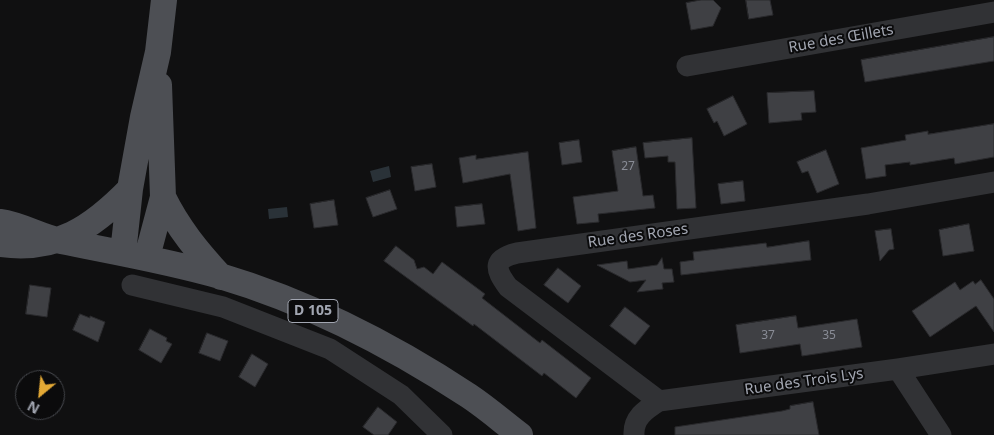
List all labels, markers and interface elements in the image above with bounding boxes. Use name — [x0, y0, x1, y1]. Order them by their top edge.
street label: Rue des Œillets — [787, 21, 895, 57]
house number: 27 — [621, 160, 635, 174]
street label: Rue des Roses — [587, 220, 689, 252]
road number: D 105 — [288, 300, 338, 322]
house number: 37 — [761, 329, 775, 343]
house number: 35 — [822, 329, 836, 343]
street label: Rue des Trois Lys — [743, 365, 865, 399]
north arrow — [15, 370, 65, 420]
text: N — [24, 397, 43, 419]

